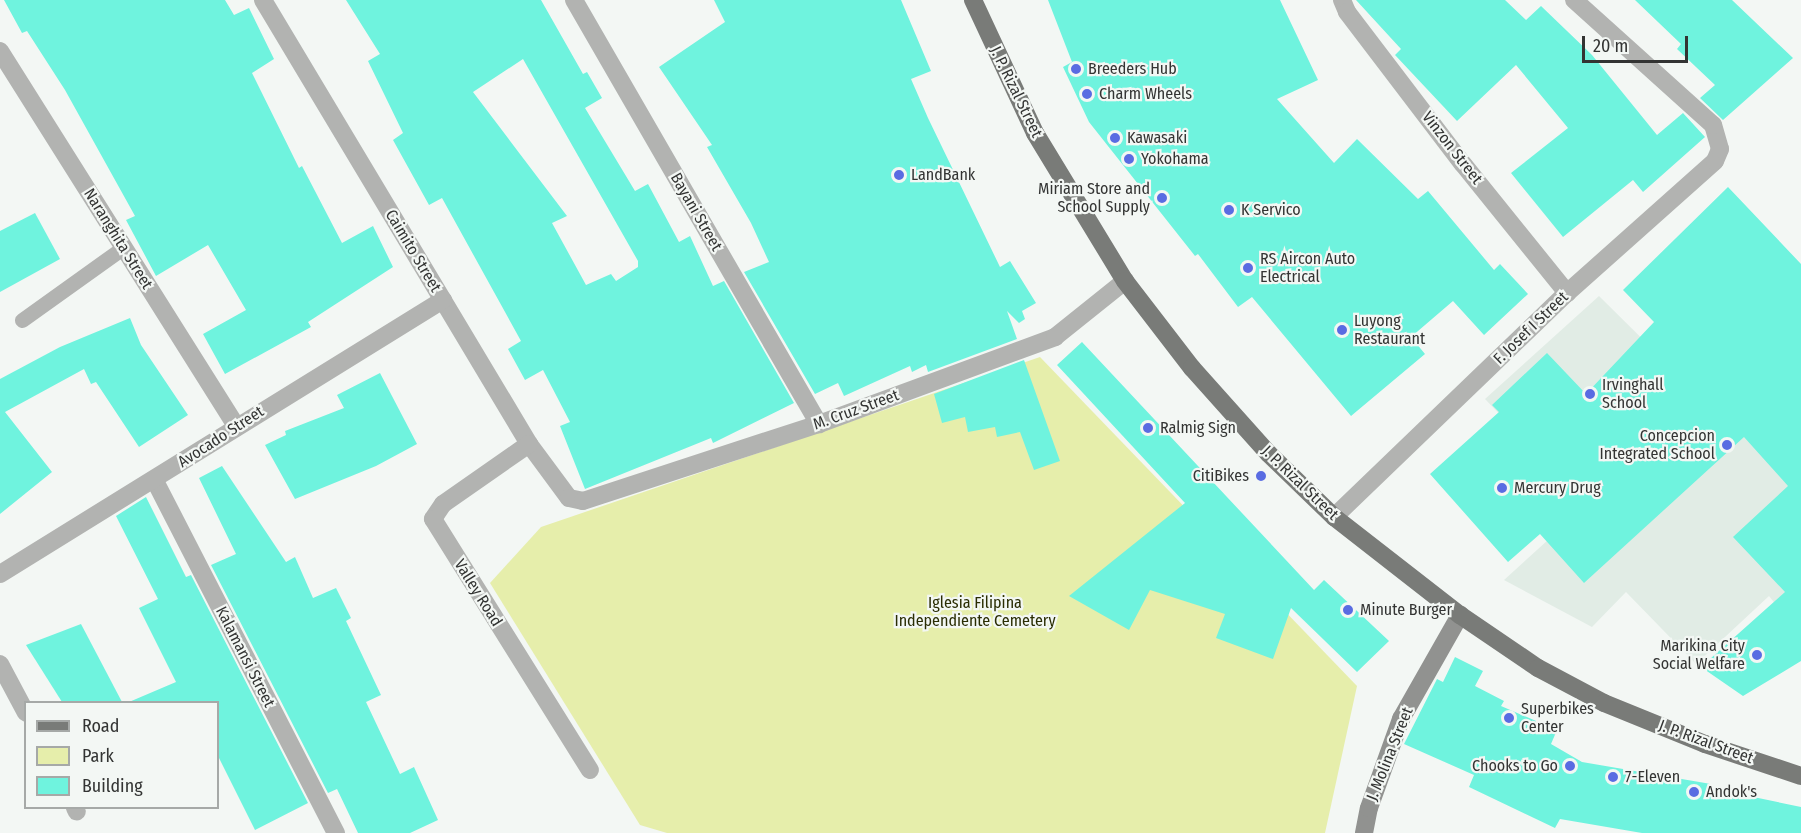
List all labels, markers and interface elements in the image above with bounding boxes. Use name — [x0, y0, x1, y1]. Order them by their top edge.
scale bar — [1585, 24, 1692, 62]
text: 20 m — [1593, 35, 1628, 57]
street label: J. P. Rizal Street — [986, 43, 1046, 141]
place label: Breeders Hub — [1088, 59, 1177, 79]
marker: Breeders Hub — [1069, 62, 1083, 76]
place label: Charm Wheels — [1099, 84, 1192, 104]
marker: Charm Wheels — [1080, 87, 1094, 101]
street label: Vinzon Street — [1418, 108, 1486, 188]
place label: Kawasaki — [1127, 128, 1187, 148]
marker: Kawasaki — [1108, 131, 1122, 145]
place label: Yokohama — [1141, 149, 1209, 169]
marker: Yokohama — [1122, 152, 1136, 166]
place label: LandBank — [911, 165, 975, 185]
marker: LandBank — [892, 168, 906, 182]
street label: Bayani Street — [666, 170, 726, 254]
place label: Miriam Store and School Supply — [1038, 179, 1150, 217]
street label: Naranghita Street — [79, 185, 157, 293]
marker: Miriam Store and School Supply — [1155, 191, 1169, 205]
place label: K Servico — [1241, 200, 1301, 220]
marker: K Servico — [1222, 203, 1236, 217]
street label: Caimito Street — [381, 206, 445, 296]
place label: RS Aircon Auto Electrical — [1260, 249, 1355, 287]
marker: RS Aircon Auto Electrical — [1241, 261, 1255, 275]
street label: F. Josef I Street — [1490, 288, 1572, 368]
place label: Luyong Restaurant — [1354, 311, 1425, 349]
marker: Luyong Restaurant — [1335, 323, 1349, 337]
place label: Irvinghall School — [1602, 375, 1663, 413]
street label: M. Cruz Street — [811, 386, 901, 434]
marker: Irvinghall School — [1583, 387, 1597, 401]
street label: Avocado Street — [174, 402, 268, 472]
place label: Ralmig Sign — [1160, 418, 1236, 438]
marker: Ralmig Sign — [1141, 421, 1155, 435]
place label: Concepcion Integrated School — [1600, 426, 1715, 464]
marker: Concepcion Integrated School — [1720, 438, 1734, 452]
street label: J. P. Rizal Street — [1258, 442, 1342, 524]
place label: CitiBikes — [1193, 466, 1249, 486]
marker: CitiBikes — [1254, 469, 1268, 483]
place label: Mercury Drug — [1514, 478, 1601, 498]
marker: Mercury Drug — [1495, 481, 1509, 495]
street label: Valley Road — [450, 556, 506, 630]
park label: Iglesia Filipina Independiente Cemetery — [894, 593, 1056, 631]
place label: Minute Burger — [1360, 600, 1452, 620]
street label: Kalamansi Street — [211, 603, 279, 711]
marker: Minute Burger — [1341, 603, 1355, 617]
place label: Marikina City Social Welfare — [1653, 636, 1745, 674]
marker: Marikina City Social Welfare — [1750, 648, 1764, 662]
place label: Superbikes Center — [1521, 699, 1594, 737]
legend — [24, 701, 219, 809]
street label: J. Molina Street — [1363, 705, 1417, 803]
marker: Superbikes Center — [1502, 711, 1516, 725]
text: Road — [82, 715, 119, 737]
street label: J. P. Rizal Street — [1656, 716, 1756, 768]
text: Park — [82, 745, 114, 767]
place label: Chooks to Go — [1472, 756, 1558, 776]
marker: Chooks to Go — [1563, 759, 1577, 773]
place label: 7-Eleven — [1625, 767, 1680, 787]
marker: 7-Eleven — [1606, 770, 1620, 784]
text: Building — [82, 775, 143, 797]
place label: Andok's — [1706, 782, 1757, 802]
marker: Andok's — [1687, 785, 1701, 799]

